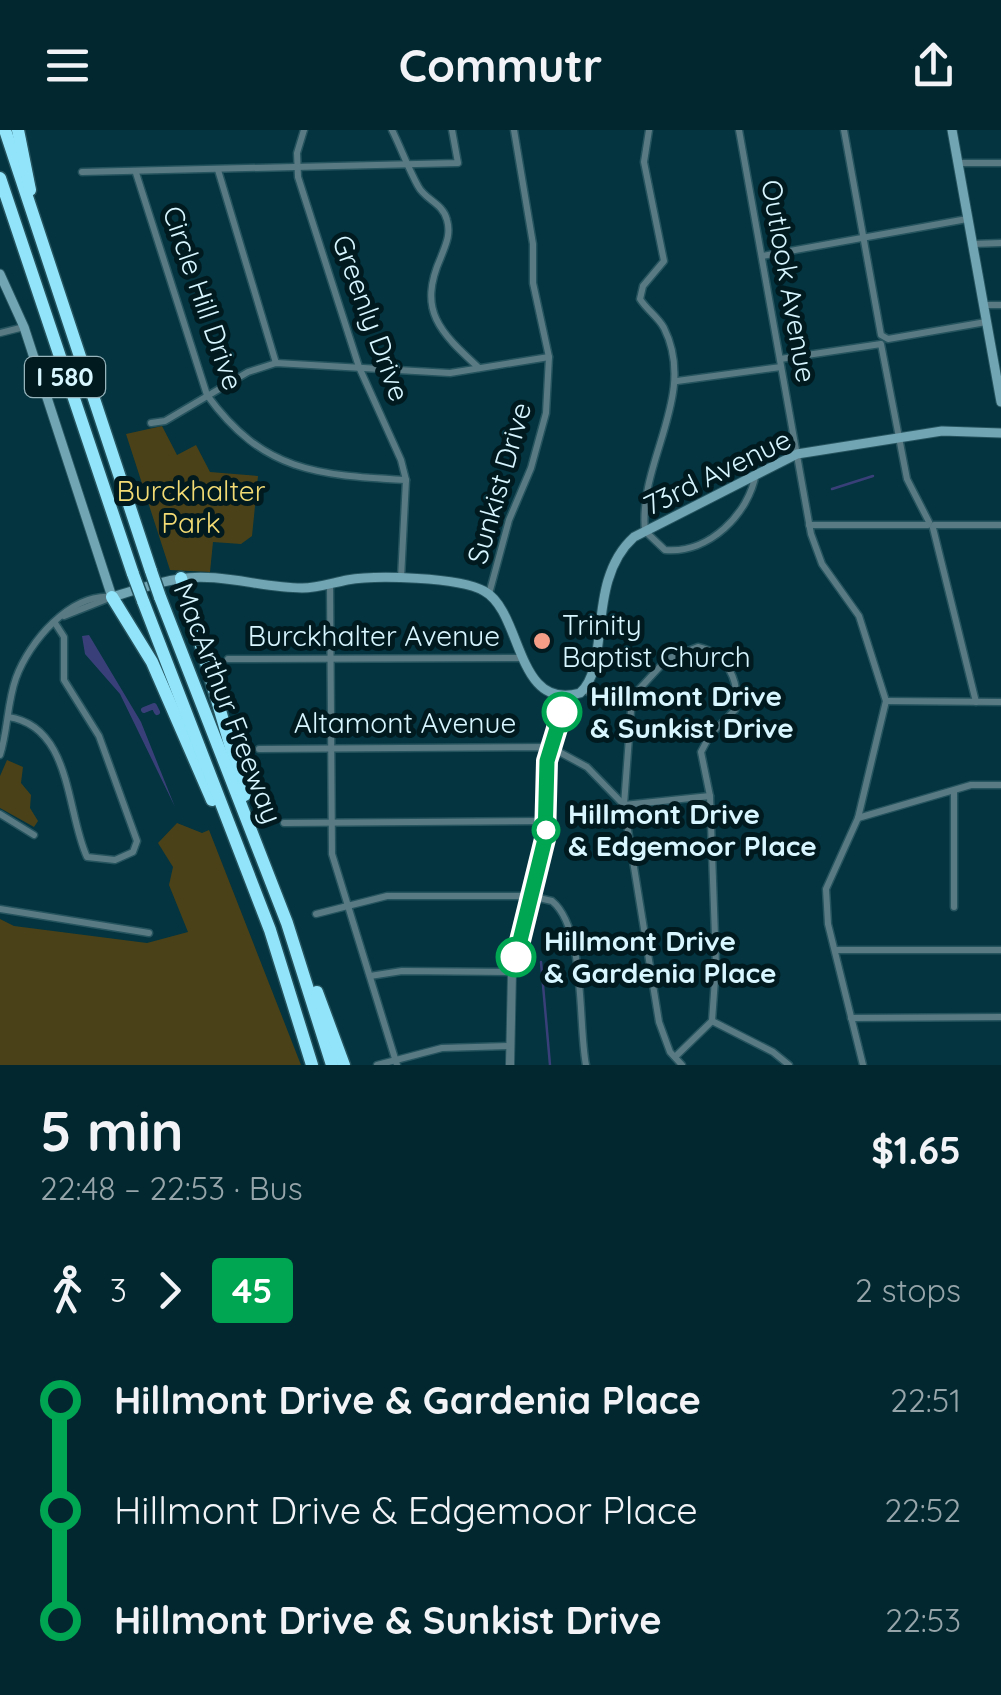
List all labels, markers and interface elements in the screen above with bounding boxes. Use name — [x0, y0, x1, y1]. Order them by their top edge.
text: Commutr — [399, 37, 602, 93]
icon: menu — [40, 38, 95, 93]
icon: share — [906, 38, 961, 93]
street label: Outlook Avenue — [754, 177, 825, 385]
street label: Circle Hill Drive — [156, 201, 251, 395]
street label: Greenly Drive — [325, 230, 418, 406]
road number: I 580 — [25, 357, 105, 397]
street label: Sunkist Drive — [459, 398, 538, 568]
street label: 73rd Avenue — [637, 421, 796, 522]
park label: Burckhalter Park — [117, 473, 266, 540]
street label: MacArthur Freeway — [166, 578, 290, 828]
place label: Trinity Baptist Church — [562, 607, 751, 674]
street label: Burckhalter Avenue — [248, 618, 500, 653]
marker: Trinity Baptist Church — [531, 630, 553, 652]
place label: Hillmont Drive & Sunkist Drive — [590, 678, 794, 745]
marker: Hillmont Drive & Sunkist Drive — [543, 693, 581, 731]
street label: Altamont Avenue — [294, 705, 516, 740]
place label: Hillmont Drive & Edgemoor Place — [568, 796, 817, 863]
marker: Hillmont Drive & Edgemoor Place — [533, 817, 559, 843]
place label: Hillmont Drive & Gardenia Place — [544, 923, 777, 990]
marker: Hillmont Drive & Gardenia Place — [497, 938, 535, 976]
text: 5 min — [40, 1096, 184, 1165]
text: $1.65 — [871, 1126, 961, 1174]
text: 22:48 – 22:53 · Bus — [40, 1168, 303, 1208]
icon: walk — [40, 1263, 95, 1318]
icon: forward — [142, 1263, 197, 1318]
text: 45 — [232, 1268, 273, 1312]
text: 3 — [110, 1270, 127, 1310]
text: 2 stops — [855, 1270, 961, 1310]
text: Hillmont Drive & Gardenia Place — [114, 1376, 701, 1424]
text: 22:51 — [890, 1380, 961, 1420]
text: Hillmont Drive & Edgemoor Place — [114, 1486, 698, 1534]
text: 22:52 — [884, 1490, 961, 1530]
text: Hillmont Drive & Sunkist Drive — [114, 1596, 662, 1644]
text: 22:53 — [885, 1600, 961, 1640]

